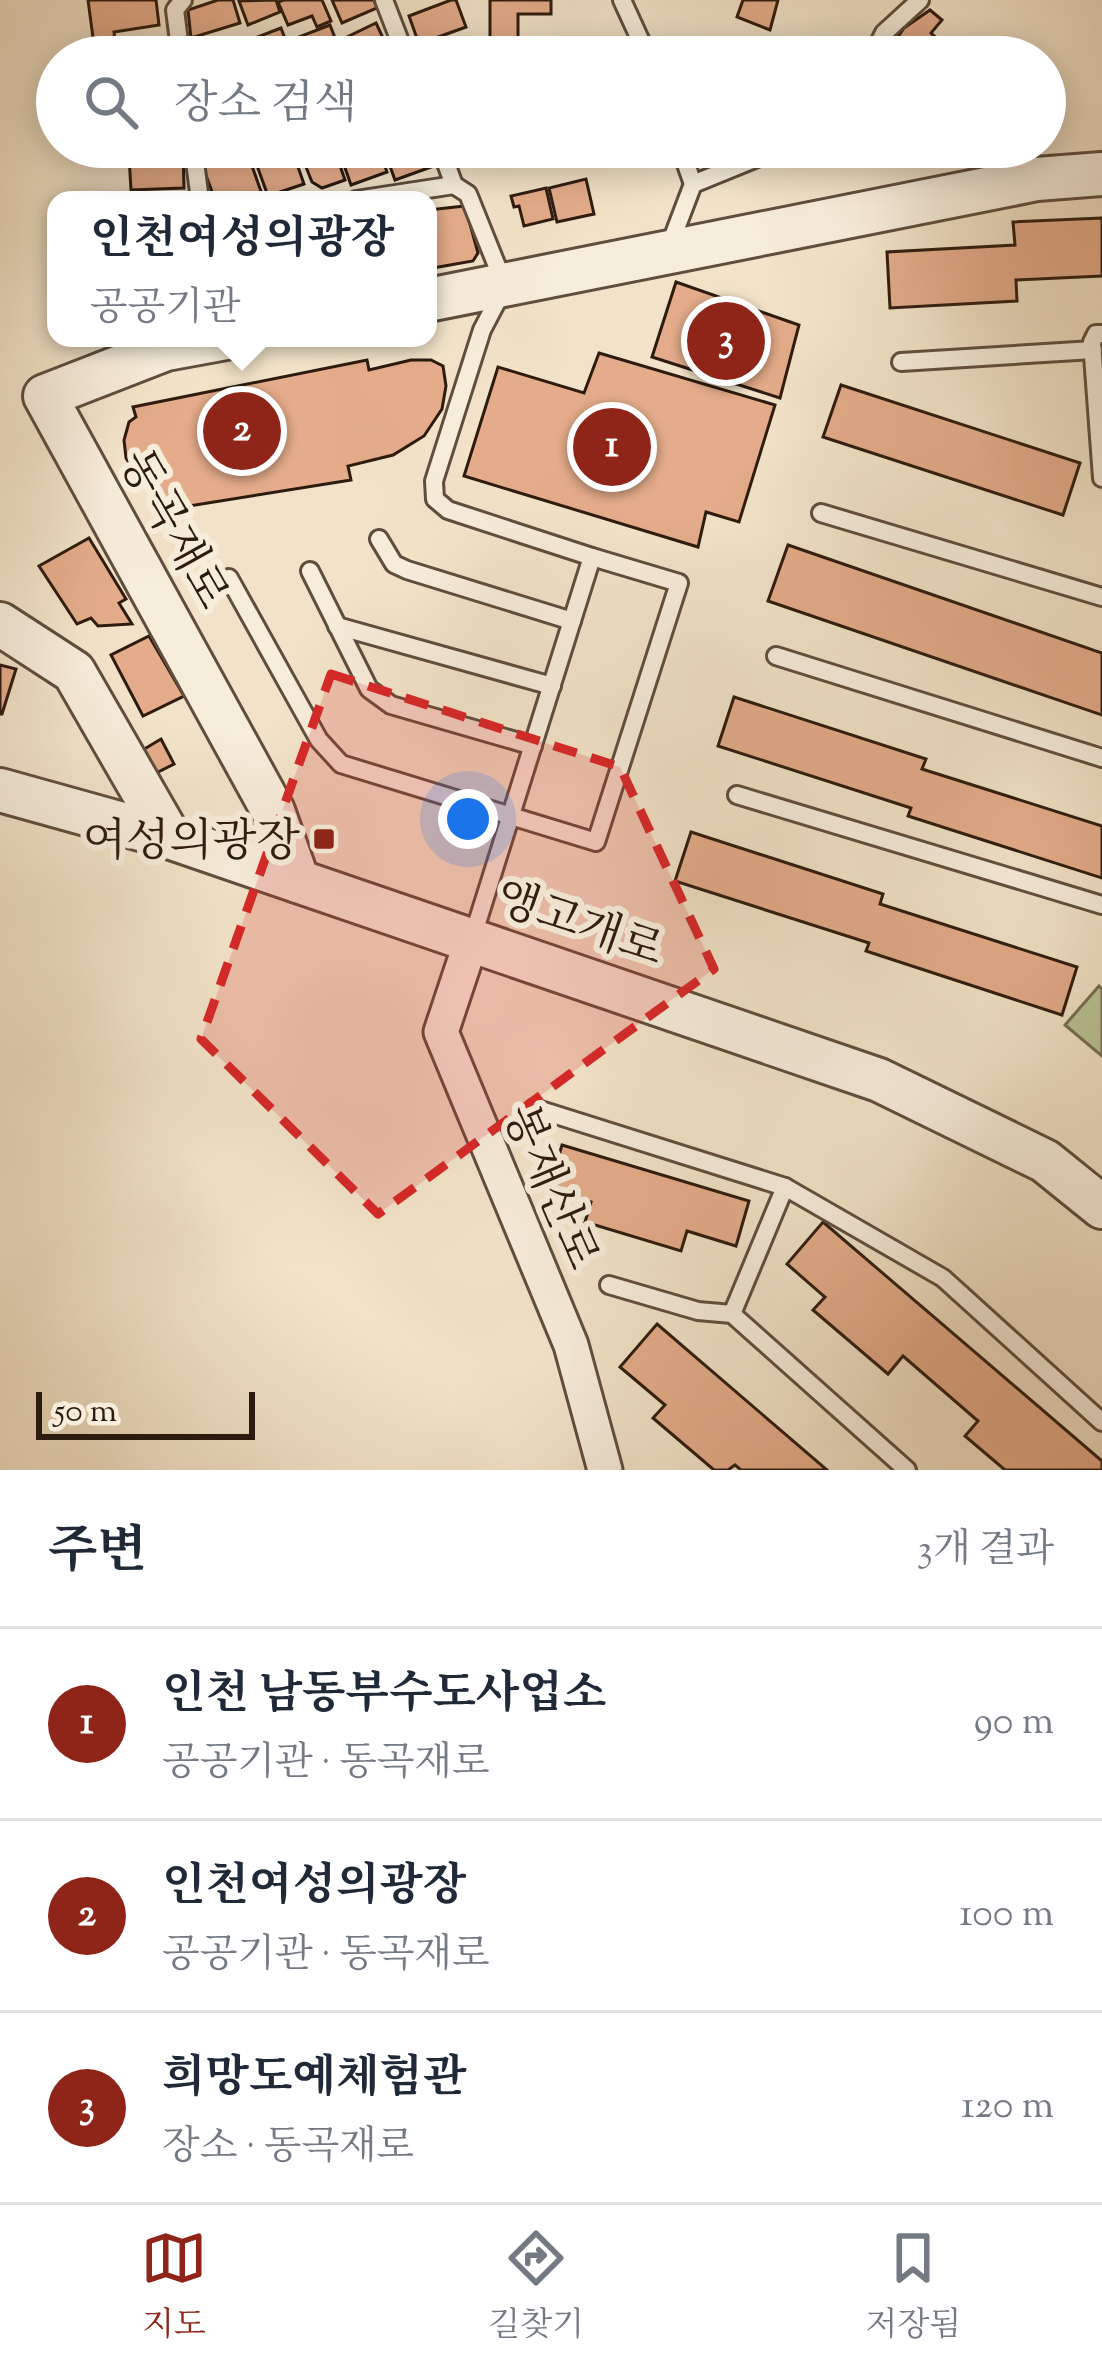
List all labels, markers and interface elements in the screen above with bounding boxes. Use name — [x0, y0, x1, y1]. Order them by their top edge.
search box — [36, 36, 1066, 168]
icon: search — [78, 69, 144, 135]
text: 장소 검색 — [174, 74, 357, 139]
popup — [47, 191, 437, 347]
text: 인천여성의광장 — [90, 209, 394, 274]
text: 공공기관 — [90, 282, 241, 338]
pin: 3 — [687, 296, 765, 386]
pin: 2 — [203, 386, 281, 476]
pin: 1 — [573, 402, 651, 492]
street label: 동곡재로 — [101, 439, 242, 622]
your location — [438, 789, 498, 849]
place label: 여성의광장 — [83, 812, 301, 877]
marker: 여성의광장 — [311, 826, 337, 852]
street label: 앵고개로 — [485, 868, 671, 986]
street label: 봉재산로 — [484, 1095, 612, 1281]
scale bar — [36, 1386, 255, 1439]
text: 50 m — [54, 1389, 117, 1437]
text: 주변 — [48, 1517, 147, 1590]
text: 3개 결과 — [917, 1524, 1054, 1580]
text: 인천 남동부수도사업소 — [162, 1664, 606, 1729]
text: 1 — [80, 1696, 94, 1752]
text: 90 m — [974, 1696, 1054, 1752]
text: 공공기관 · 동곡재로 — [162, 1737, 490, 1793]
text: 인천여성의광장 — [162, 1856, 466, 1921]
text: 2 — [78, 1888, 96, 1944]
text: 100 m — [959, 1888, 1054, 1944]
text: 공공기관 · 동곡재로 — [162, 1929, 490, 1985]
text: 희망도예체험관 — [162, 2048, 466, 2113]
text: 3 — [79, 2080, 95, 2136]
text: 120 m — [961, 2080, 1054, 2136]
text: 장소 · 동곡재로 — [162, 2121, 415, 2177]
tab: 지도 — [141, 2225, 207, 2351]
tab: 길찾기 — [488, 2225, 584, 2351]
tab: 저장됨 — [866, 2225, 961, 2351]

